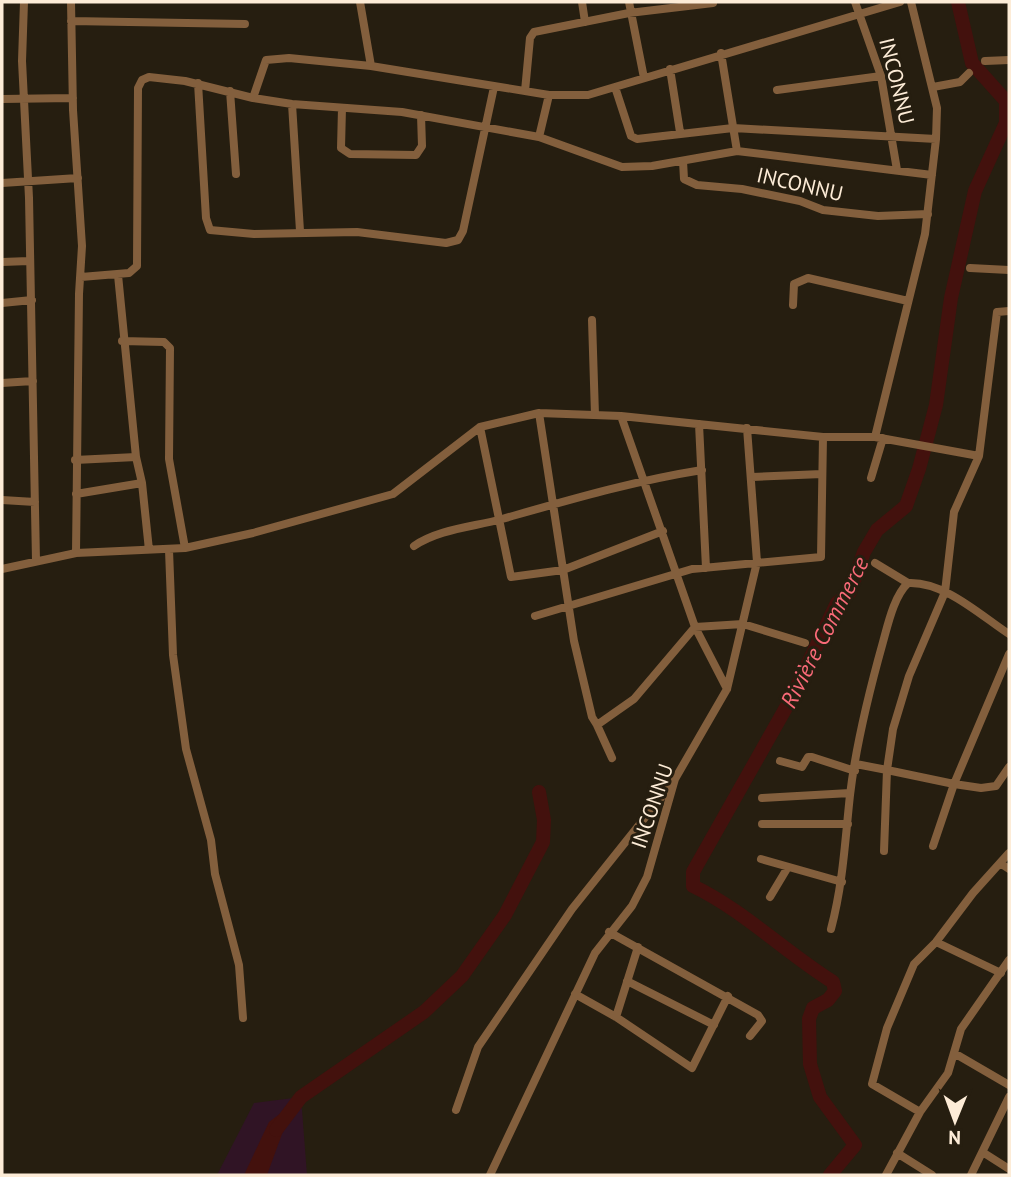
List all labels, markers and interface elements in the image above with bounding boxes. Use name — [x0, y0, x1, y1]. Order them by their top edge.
street label: INCONNU — [873, 35, 921, 127]
street label: INCONNU — [754, 161, 846, 207]
water label: Rivière Commerce — [773, 551, 875, 712]
street label: INCONNU — [625, 760, 679, 852]
north arrow — [920, 1086, 990, 1156]
text: N — [948, 1126, 961, 1150]

